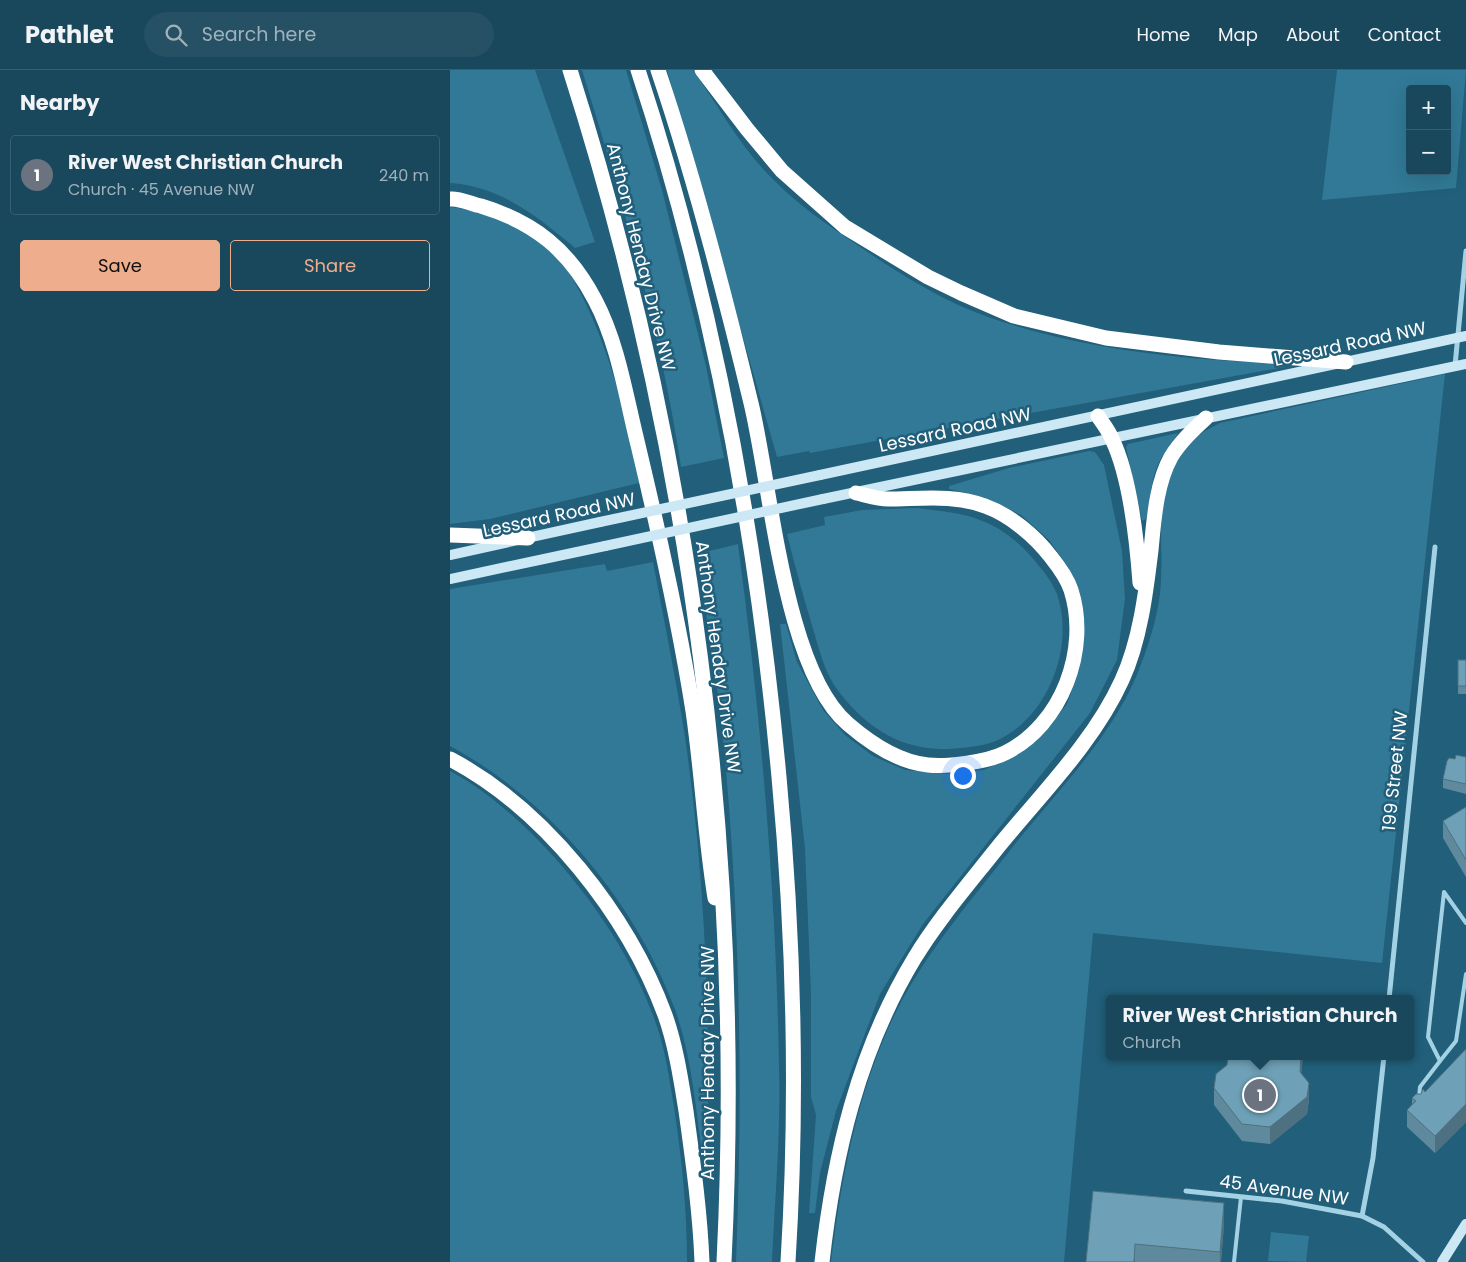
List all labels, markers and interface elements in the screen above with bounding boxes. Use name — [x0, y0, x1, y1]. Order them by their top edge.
search box — [144, 12, 494, 57]
text: Pathlet — [25, 18, 114, 51]
icon: search — [162, 21, 190, 49]
text: Search here — [202, 21, 316, 48]
text: Home — [1136, 22, 1190, 47]
text: Map — [1218, 22, 1258, 47]
text: About — [1286, 22, 1340, 47]
text: Contact — [1368, 22, 1441, 47]
map controls — [1406, 85, 1451, 175]
button: + — [1406, 85, 1451, 130]
text: Nearby — [20, 88, 100, 117]
button: − — [1406, 130, 1451, 175]
street label: Anthony Henday Drive NW — [601, 140, 682, 374]
text: River West Christian Church — [68, 149, 343, 176]
text: 1 — [34, 164, 40, 187]
text: 240 m — [379, 164, 429, 187]
text: Church · 45 Avenue NW — [68, 178, 254, 201]
button: Save — [20, 240, 220, 291]
button: Share — [230, 240, 430, 291]
street label: Lessard Road NW — [1271, 315, 1429, 372]
street label: Lessard Road NW — [876, 401, 1034, 458]
street label: Lessard Road NW — [480, 486, 638, 543]
street label: Anthony Henday Drive NW — [690, 539, 747, 775]
street label: 199 Street NW — [1376, 709, 1413, 832]
your location — [950, 763, 976, 789]
street label: Anthony Henday Drive NW — [695, 945, 720, 1180]
popup — [1106, 995, 1414, 1060]
text: River West Christian Church — [1123, 1002, 1398, 1029]
text: Church — [1123, 1031, 1181, 1054]
pin: 1 — [1244, 1076, 1276, 1114]
street label: 45 Avenue NW — [1218, 1168, 1351, 1211]

